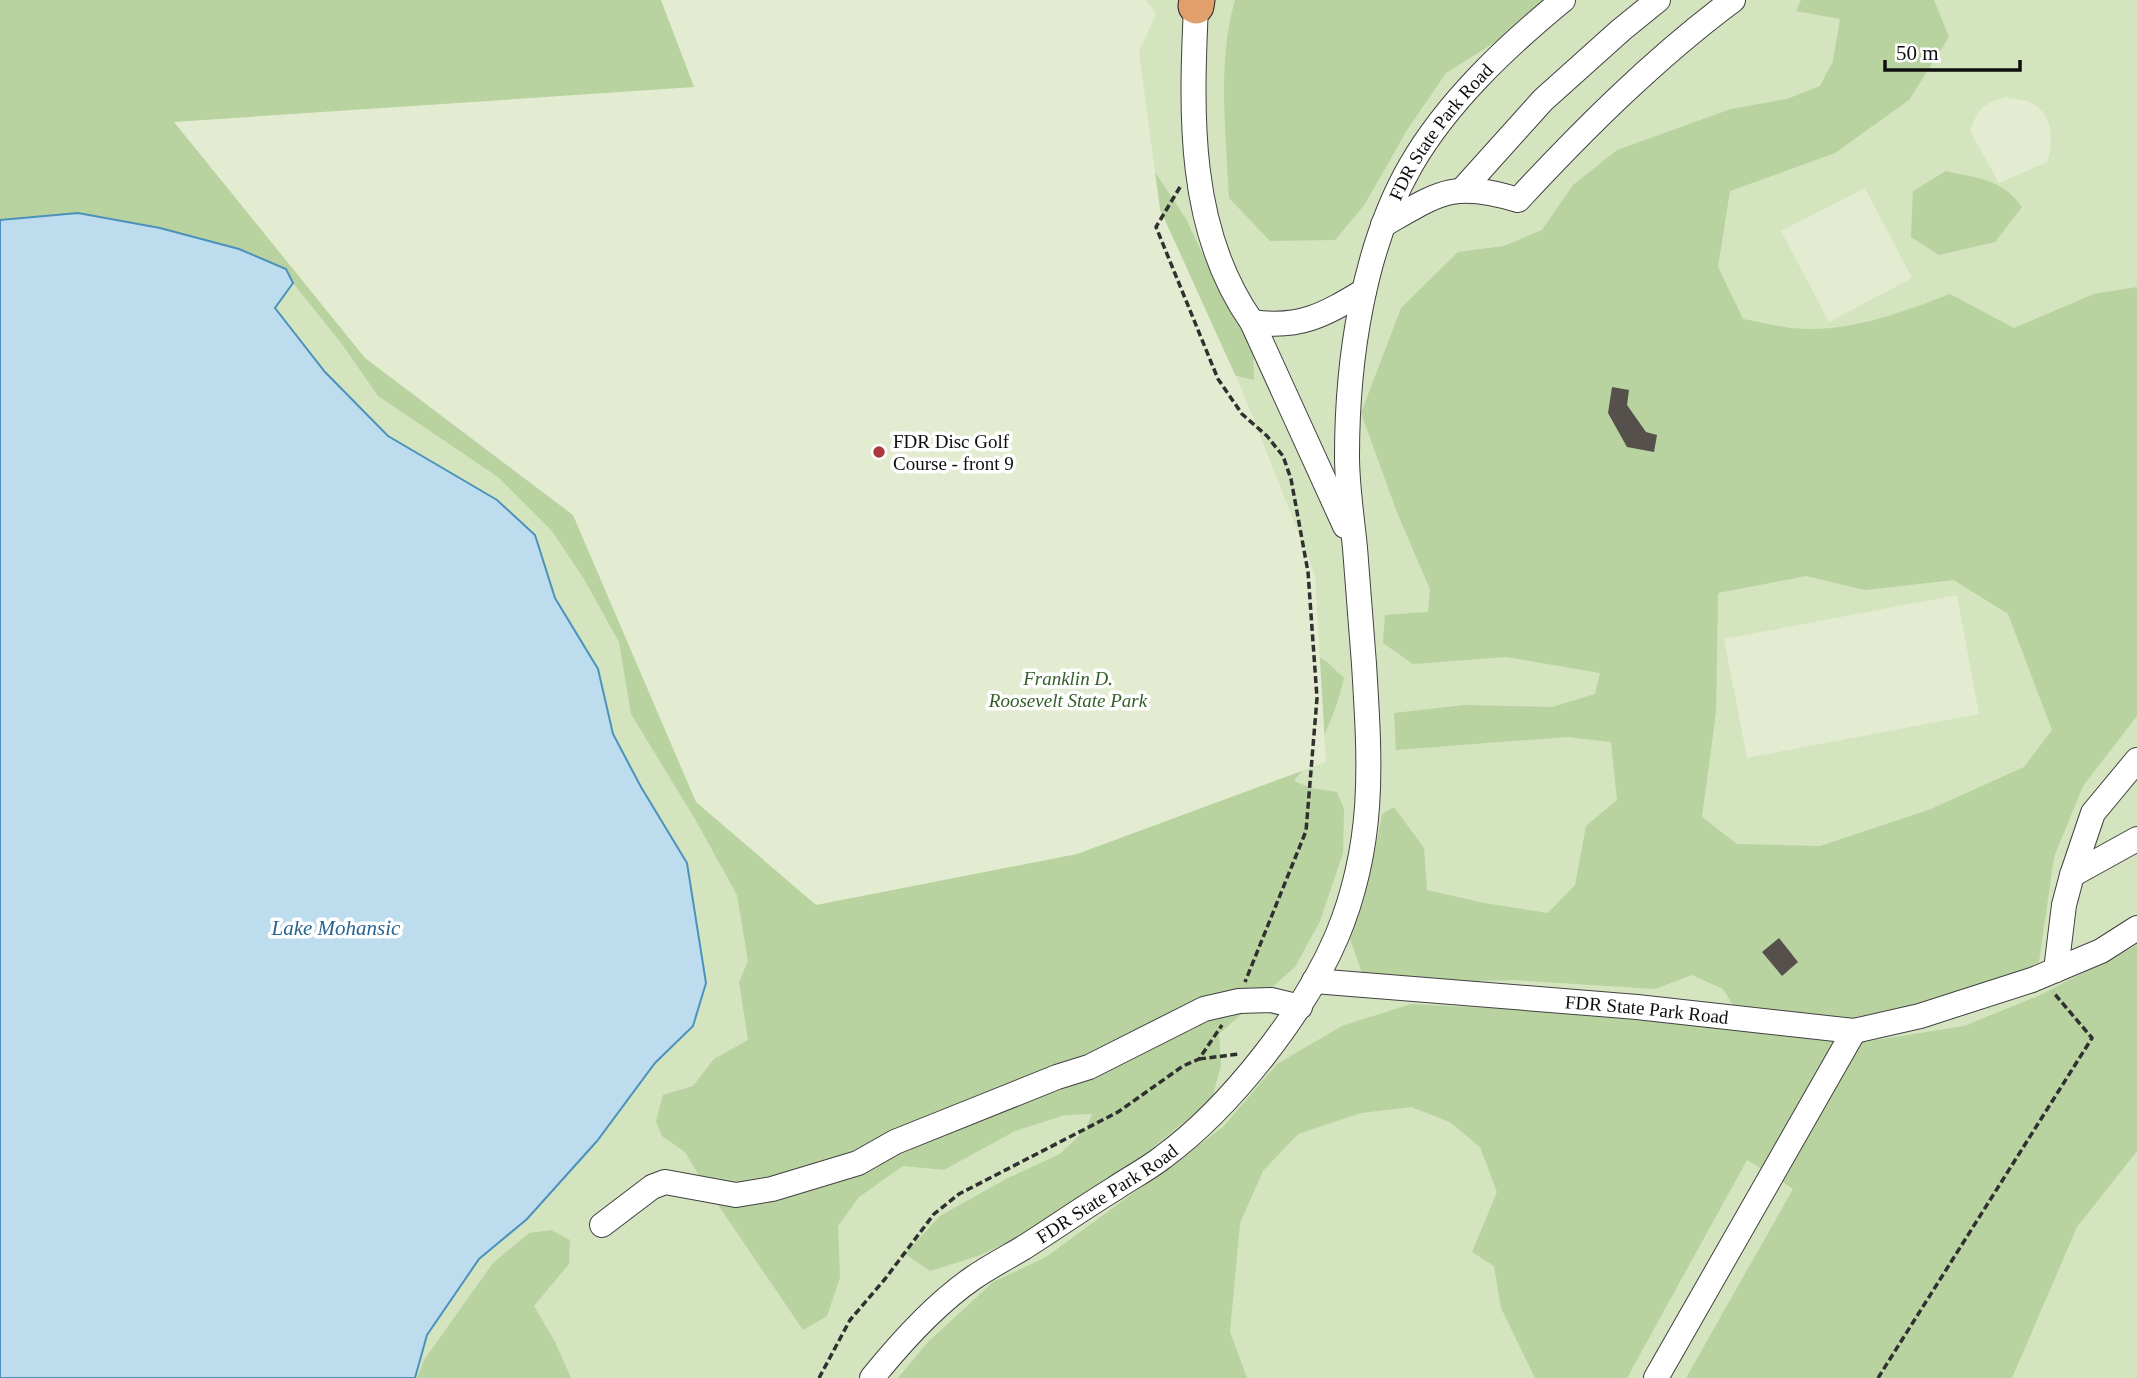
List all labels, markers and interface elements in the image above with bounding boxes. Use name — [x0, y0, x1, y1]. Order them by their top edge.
scale bar — [1885, 28, 2020, 72]
text: 50 m — [1896, 41, 1939, 65]
street label: FDR State Park Road — [1384, 59, 1497, 203]
place label: FDR Disc Golf Course - front 9 — [893, 431, 1014, 474]
marker: FDR Disc Golf Course - front 9 — [871, 444, 887, 460]
park label: Franklin D. Roosevelt State Park — [988, 668, 1148, 711]
water label: Lake Mohansic — [271, 916, 401, 940]
street label: FDR State Park Road — [1564, 991, 1730, 1028]
street label: FDR State Park Road — [1032, 1139, 1182, 1247]

